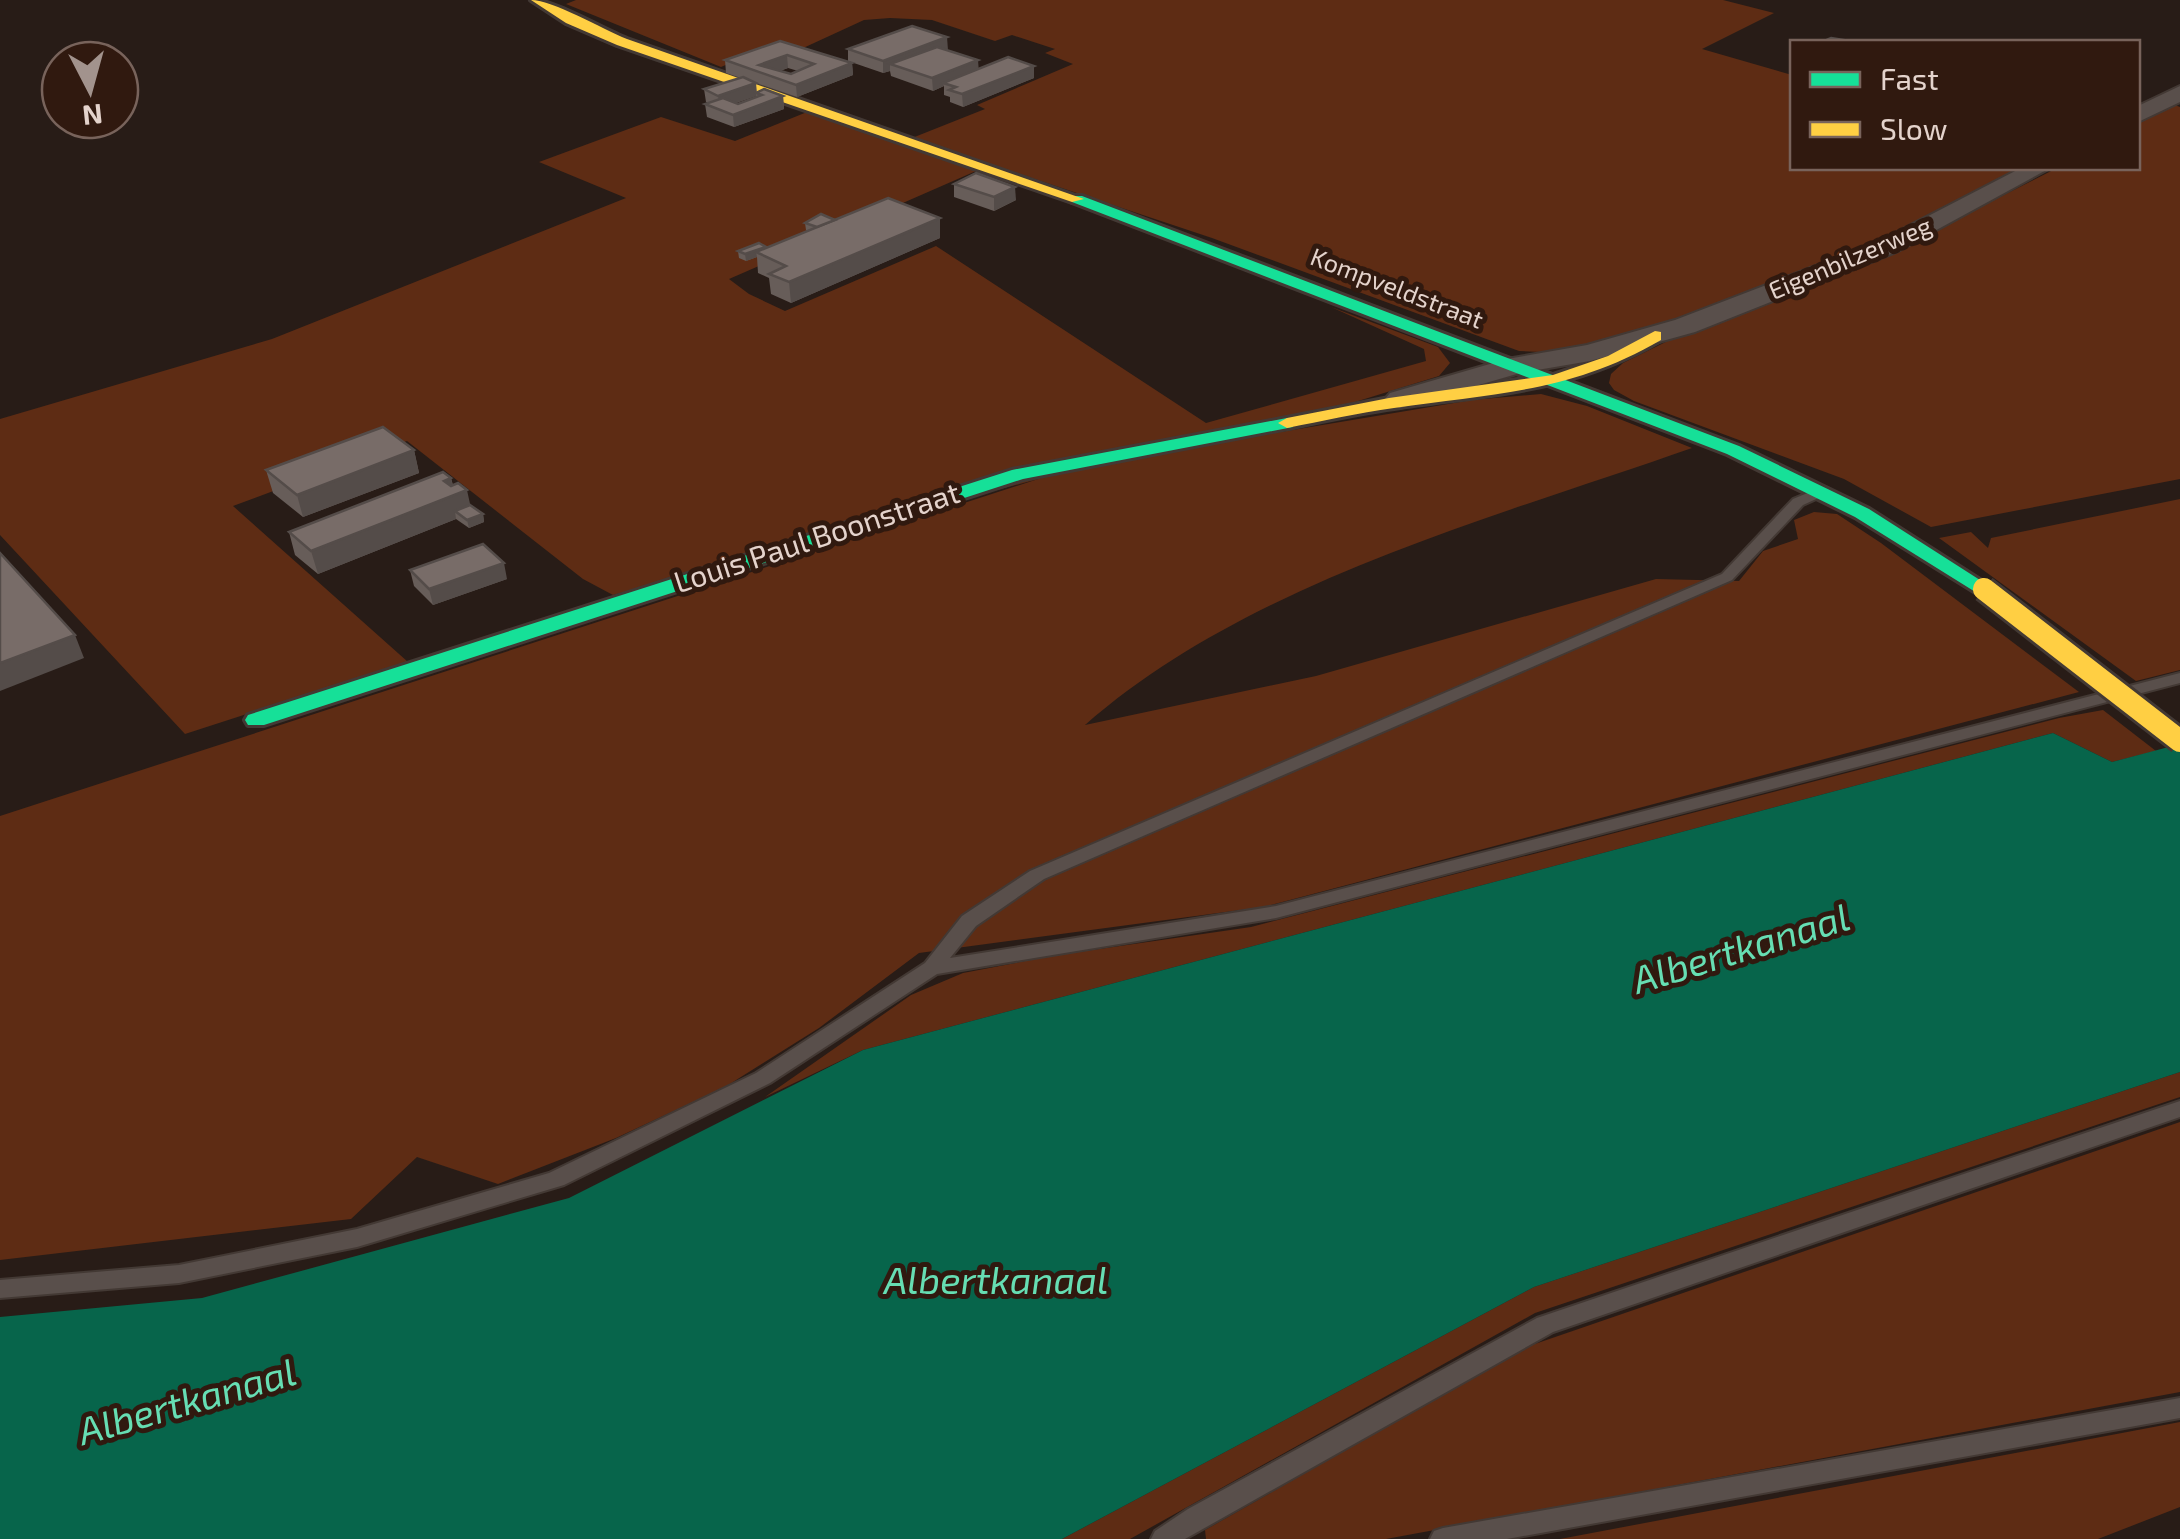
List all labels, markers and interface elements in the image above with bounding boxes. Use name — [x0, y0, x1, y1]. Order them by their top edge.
north arrow — [40, 40, 140, 140]
legend — [1790, 40, 2140, 170]
text: Fast — [1880, 60, 1939, 96]
text: N — [81, 98, 105, 134]
text: Slow — [1880, 110, 1947, 146]
street label: Eigenbilzerweg — [1764, 209, 1936, 305]
street label: Kompveldstraat — [1307, 240, 1488, 334]
street label: Louis Paul Boonstraat — [669, 473, 964, 599]
water label: Albertkanaal — [1625, 892, 1854, 1002]
water label: Albertkanaal — [882, 1256, 1108, 1302]
water label: Albertkanaal — [70, 1347, 301, 1454]

